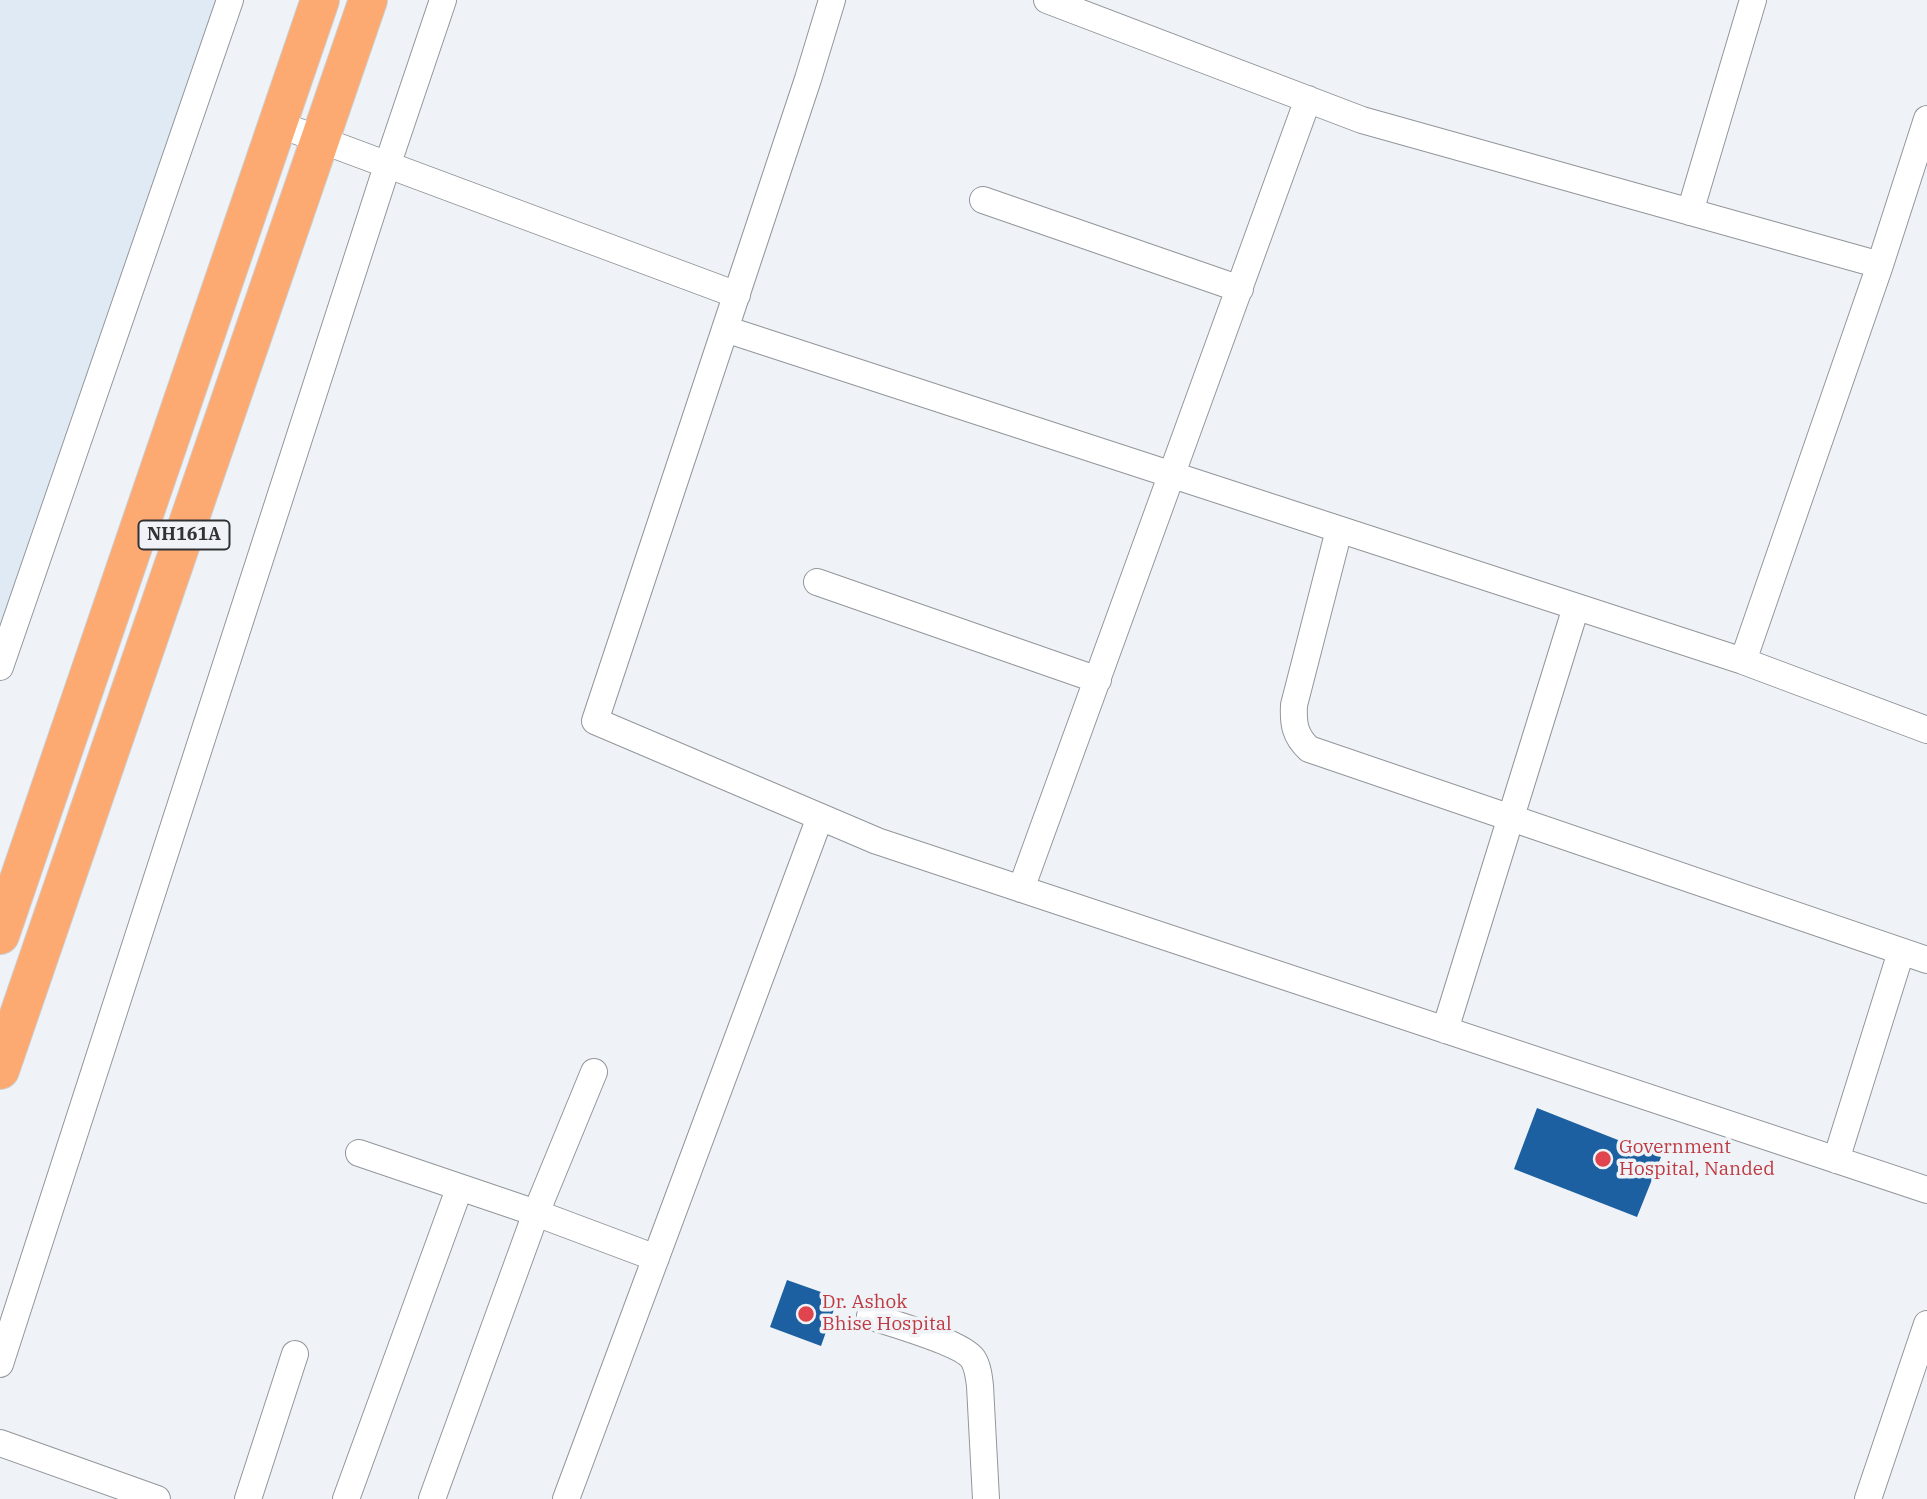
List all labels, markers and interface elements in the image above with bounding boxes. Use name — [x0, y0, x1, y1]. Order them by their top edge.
road number: NH161A — [138, 520, 230, 550]
place label: Government Hospital, Nanded — [1619, 1137, 1775, 1181]
marker: Government Hospital, Nanded — [1593, 1149, 1613, 1169]
place label: Dr. Ashok Bhise Hospital — [822, 1292, 952, 1336]
marker: Dr. Ashok Bhise Hospital — [796, 1304, 816, 1324]

